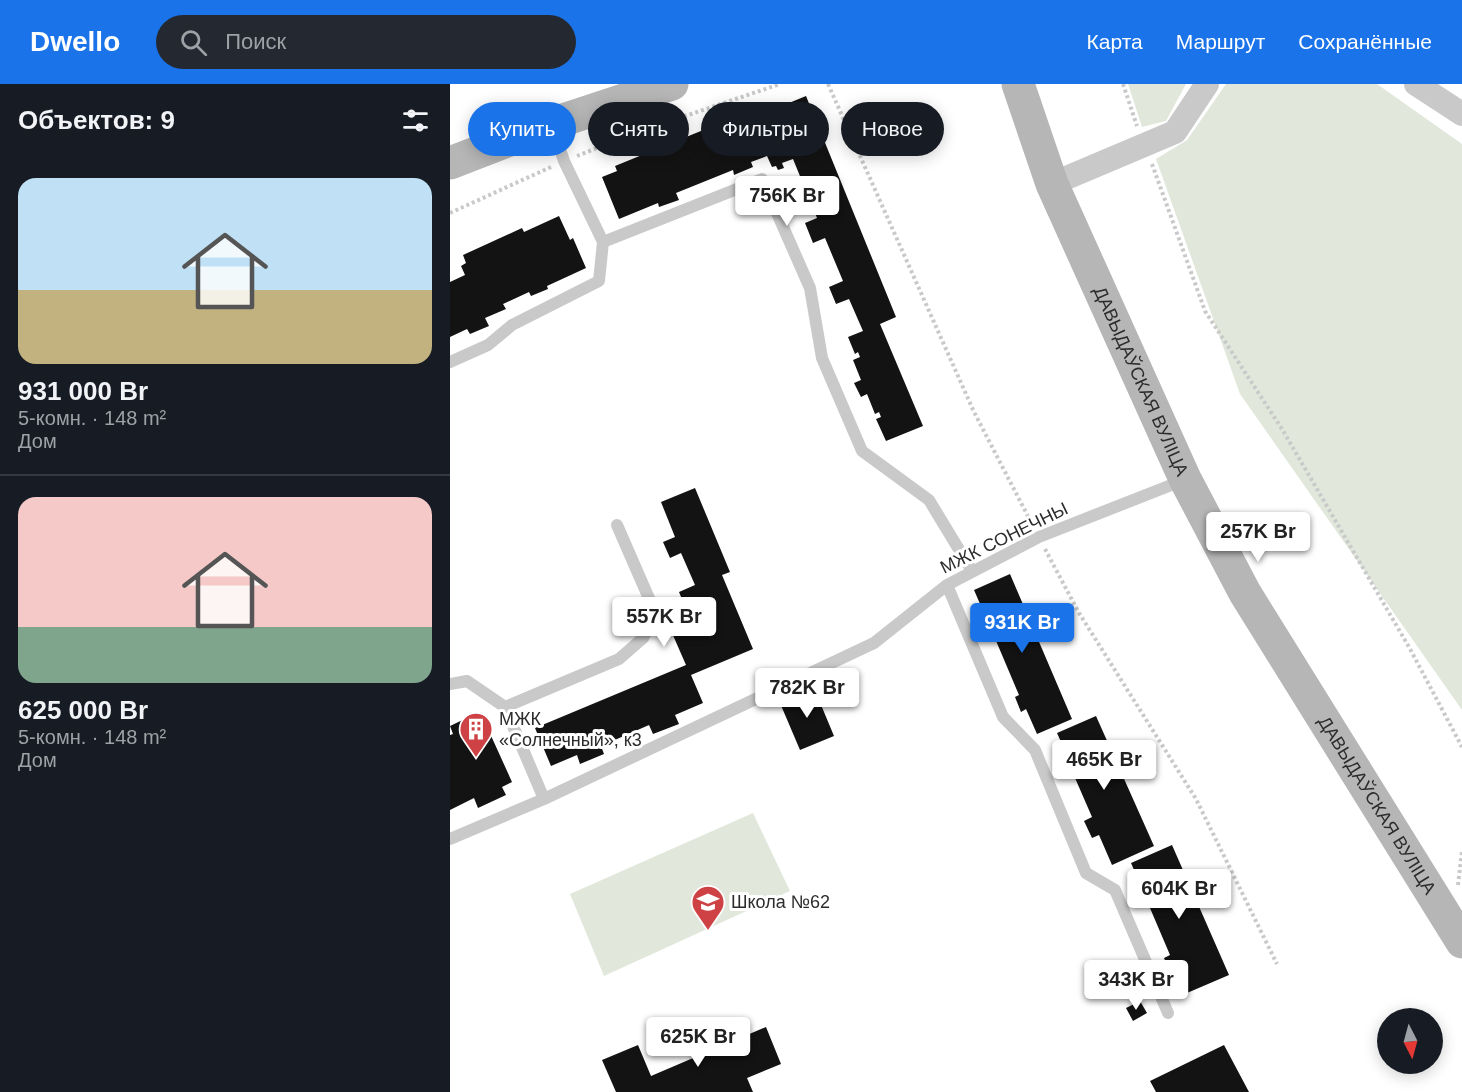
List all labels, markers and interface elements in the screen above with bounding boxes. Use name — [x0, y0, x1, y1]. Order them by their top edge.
search box — [156, 15, 576, 69]
text: Dwello — [30, 26, 120, 57]
icon: search — [177, 26, 210, 59]
text: Поиск — [225, 29, 286, 54]
text: Карта — [1087, 30, 1143, 53]
text: Маршрут — [1176, 30, 1265, 53]
text: Сохранённые — [1298, 30, 1432, 53]
chip: Купить — [468, 102, 576, 156]
chip: Снять — [588, 102, 689, 156]
chip: Фильтры — [701, 102, 829, 156]
chip: Новое — [841, 102, 944, 156]
icon: filters — [399, 104, 432, 137]
text: Объектов: 9 — [18, 105, 175, 135]
pin: 756K Br — [732, 176, 842, 227]
text: 756K Br — [749, 184, 825, 206]
icon: home — [171, 217, 279, 325]
street label: ДАВЫДАЎСКАЯ ВУЛІЦА — [1090, 283, 1192, 479]
text: 931 000 Br — [18, 376, 148, 406]
text: 5-комн. · 148 m² — [18, 407, 166, 429]
text: Дом — [18, 430, 57, 452]
street label: МЖК СОНЕЧНЫ — [937, 498, 1071, 578]
pin: 257K Br — [1203, 512, 1313, 563]
text: 257K Br — [1220, 520, 1296, 542]
icon: home — [171, 536, 279, 644]
pin: 557K Br — [609, 597, 719, 648]
pin: 931K Br — [967, 603, 1077, 654]
text: 557K Br — [626, 605, 702, 627]
text: 931K Br — [984, 611, 1060, 633]
pin: 782K Br — [752, 668, 862, 719]
text: 782K Br — [769, 676, 845, 698]
text: 625 000 Br — [18, 695, 148, 725]
place label: МЖК «Солнечный», к3 — [499, 709, 642, 750]
building icon: МЖК «Солнечный», к3 — [458, 711, 494, 758]
street label: ДАВЫДАЎСКАЯ ВУЛІЦА — [1314, 713, 1440, 898]
text: 5-комн. · 148 m² — [18, 726, 166, 748]
pin: 465K Br — [1049, 740, 1159, 791]
text: 465K Br — [1066, 748, 1142, 770]
text: Дом — [18, 749, 57, 771]
pin: 604K Br — [1124, 869, 1234, 920]
text: 604K Br — [1141, 877, 1217, 899]
school or university icon: Школа №62 — [690, 884, 726, 931]
place label: Школа №62 — [731, 892, 830, 912]
pin: 343K Br — [1081, 960, 1191, 1011]
text: 343K Br — [1098, 968, 1174, 990]
north arrow — [1377, 1008, 1443, 1074]
map controls — [1377, 1008, 1443, 1074]
pin: 625K Br — [643, 1017, 753, 1068]
text: 625K Br — [660, 1025, 736, 1047]

